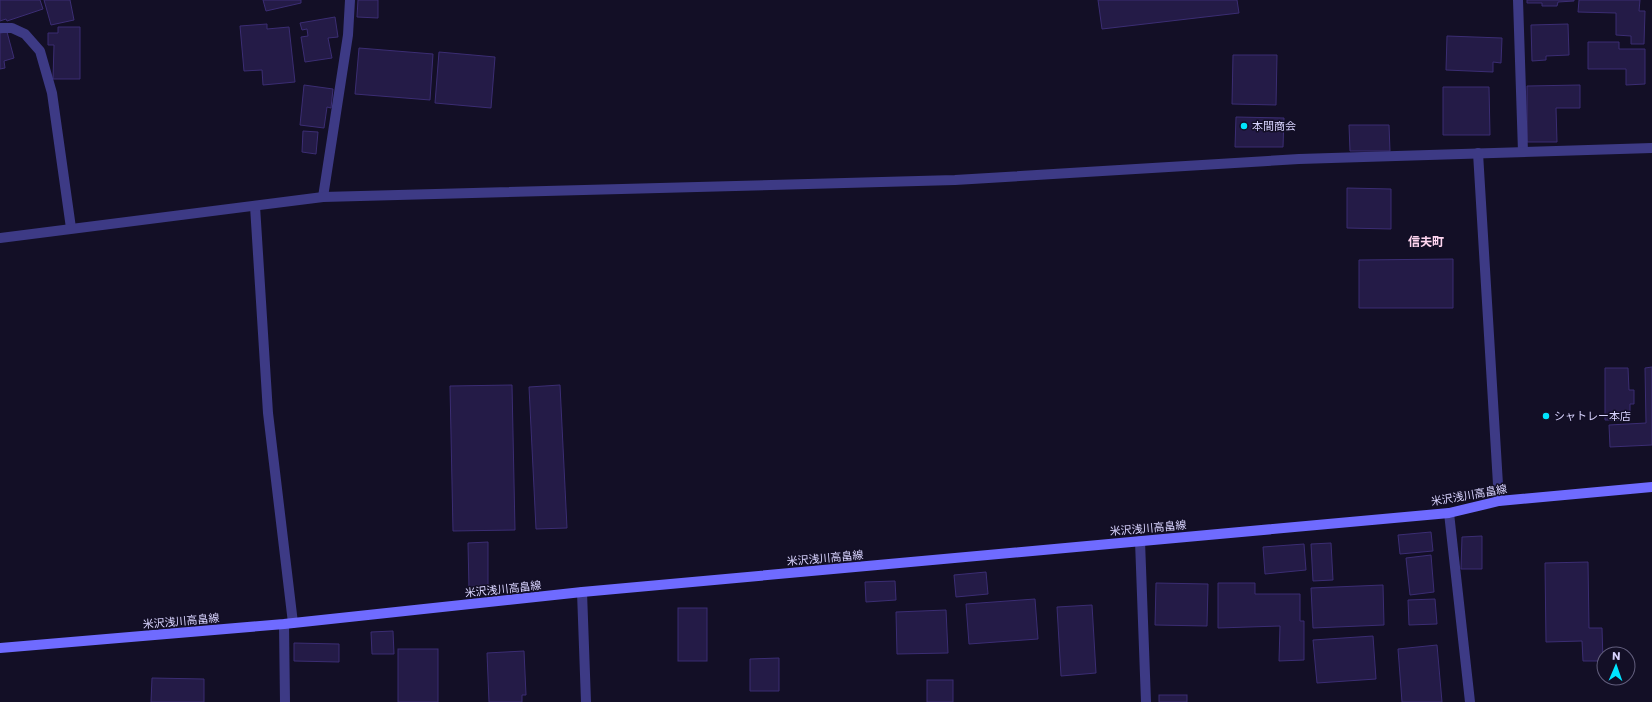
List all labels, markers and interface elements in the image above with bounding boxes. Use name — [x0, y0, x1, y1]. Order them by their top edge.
place label: 本間商会 — [1252, 118, 1296, 134]
marker: 本間商会 — [1239, 121, 1249, 131]
district label: 信夫町 — [1408, 233, 1444, 250]
place label: シャトレー本店 — [1554, 408, 1631, 424]
marker: シャトレー本店 — [1541, 411, 1551, 421]
street label: 米沢浅川高畠線 — [1430, 480, 1508, 510]
street label: 米沢浅川高畠線 — [1109, 517, 1187, 539]
street label: 米沢浅川高畠線 — [786, 547, 864, 569]
street label: 米沢浅川高畠線 — [464, 577, 542, 601]
street label: 米沢浅川高畠線 — [142, 610, 220, 632]
north arrow — [1596, 646, 1636, 686]
text: N — [1612, 648, 1621, 664]

